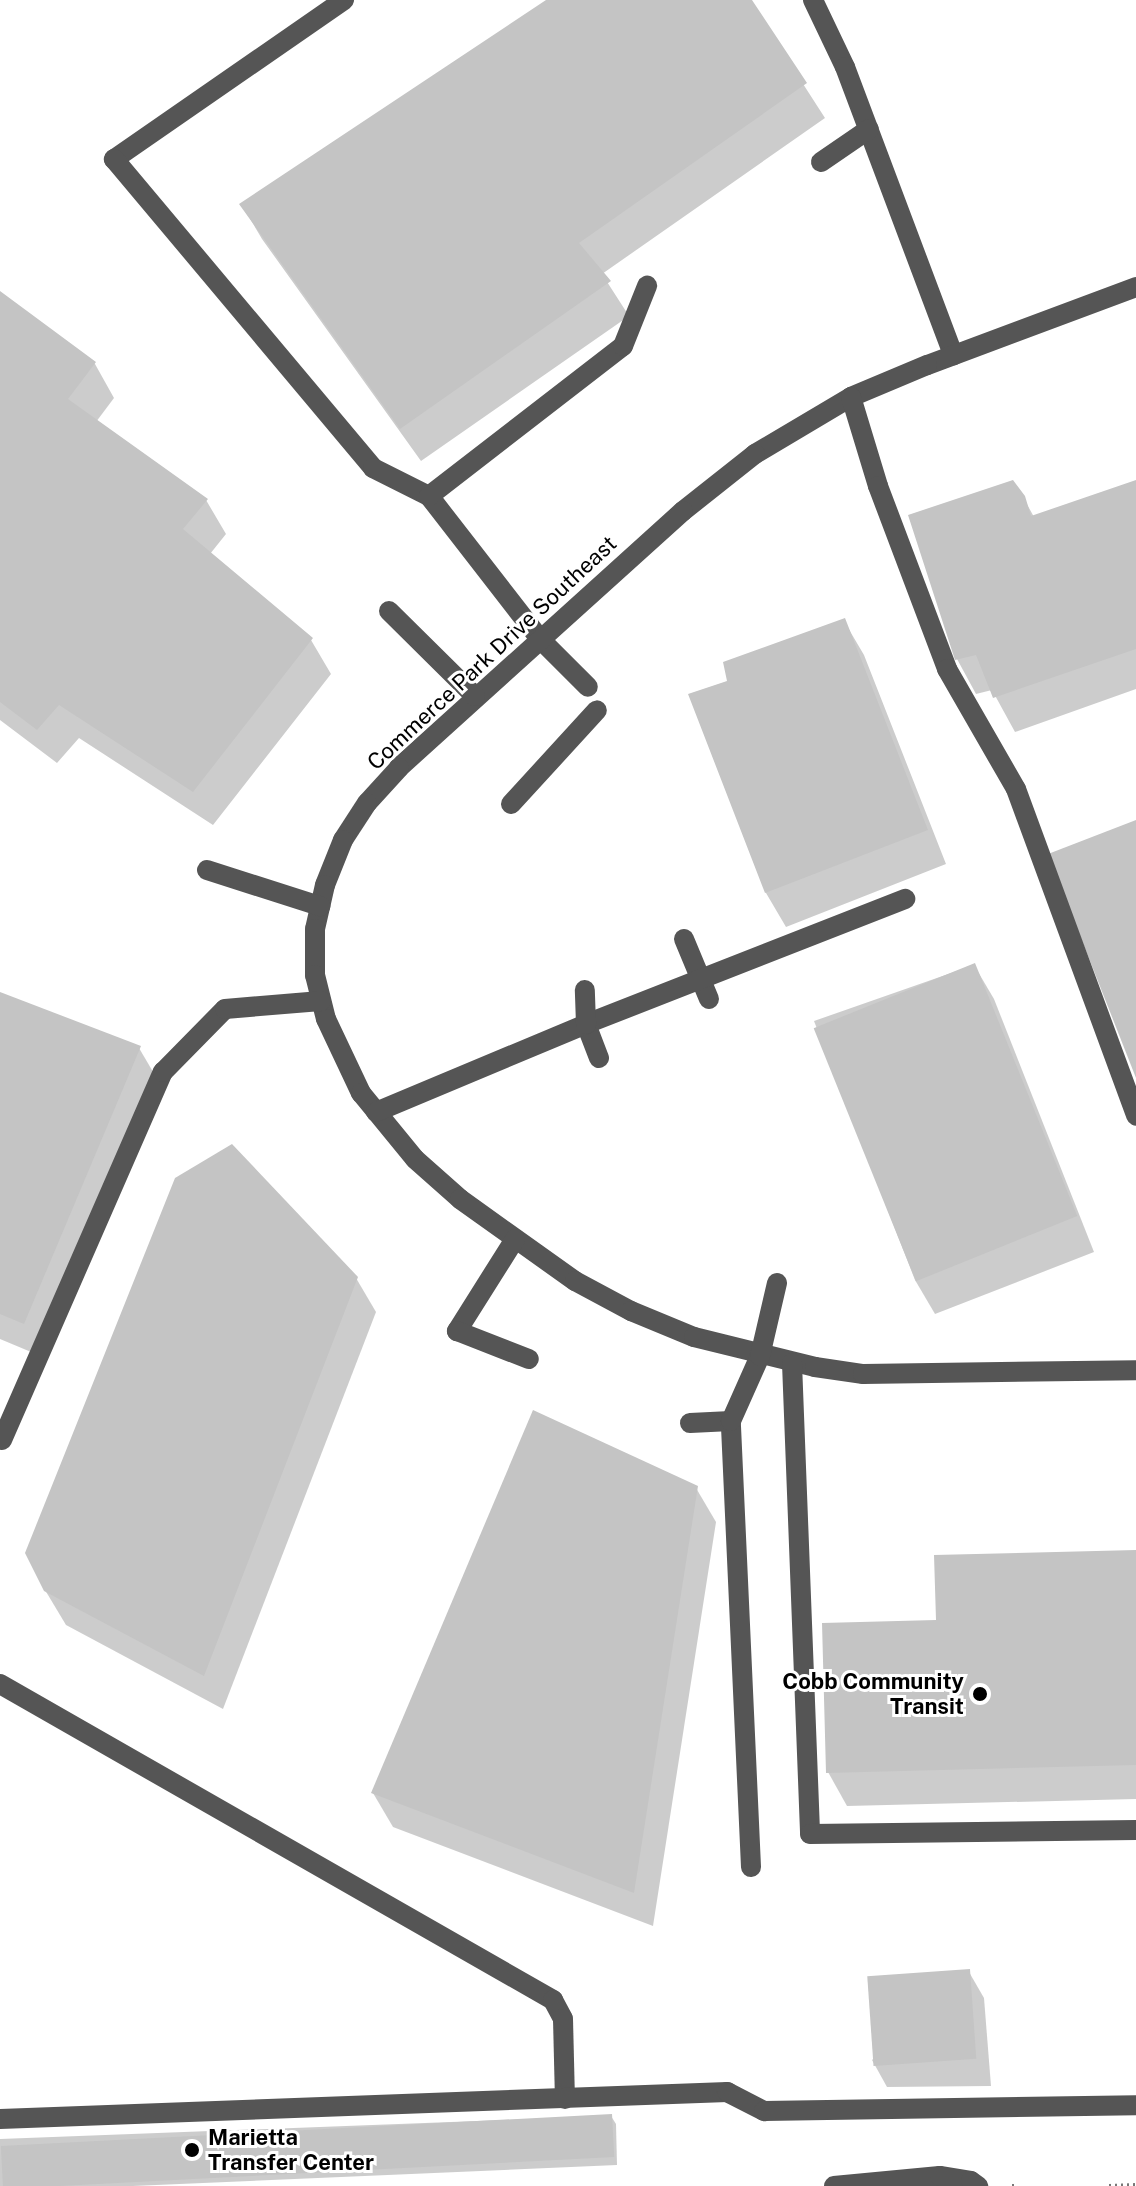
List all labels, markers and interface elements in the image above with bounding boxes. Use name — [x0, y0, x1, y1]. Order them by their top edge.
street label: Commerce Park Drive Southeast — [362, 530, 622, 776]
place label: Cobb Community Transit — [782, 1668, 964, 1720]
marker: Cobb Community Transit — [971, 1685, 989, 1703]
place label: Marietta Transfer Center — [208, 2124, 374, 2176]
marker: Marietta Transfer Center — [183, 2141, 201, 2159]

